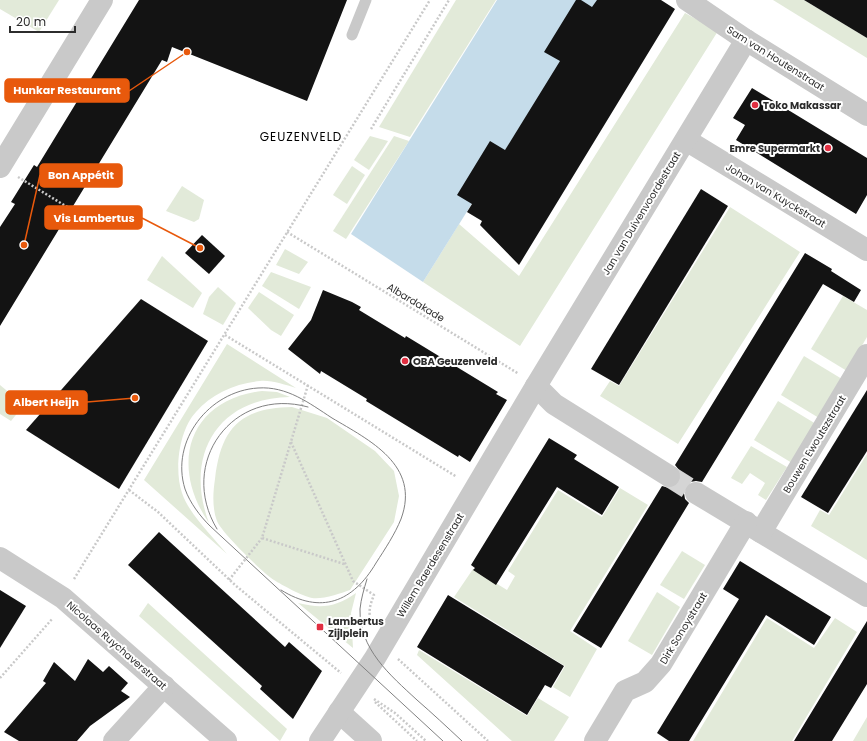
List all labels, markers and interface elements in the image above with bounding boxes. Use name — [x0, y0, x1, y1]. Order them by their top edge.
scale bar — [10, 8, 75, 34]
text: 20 m — [16, 13, 46, 30]
street label: Sam van Houtenstraat — [724, 22, 828, 95]
callout: Hunkar Restaurant — [5, 79, 129, 102]
text: Hunkar Restaurant — [13, 82, 121, 98]
place label: Toko Makassar — [763, 98, 842, 113]
marker: Toko Makassar — [750, 100, 760, 110]
district label: GEUZENVELD — [260, 128, 342, 145]
place label: Emre Supermarkt — [729, 141, 820, 156]
marker: Emre Supermarkt — [823, 143, 833, 153]
street label: Jan van Duivenvoordestraat — [599, 148, 684, 278]
street label: Johan van Kuyckstraat — [723, 160, 829, 231]
callout: Bon Appétit — [40, 164, 122, 187]
text: Bon Appétit — [48, 167, 115, 183]
callout: Vis Lambertus — [45, 206, 142, 229]
text: Vis Lambertus — [53, 210, 135, 226]
street label: Albardakade — [384, 279, 447, 326]
place label: OBA Geuzenveld — [413, 354, 498, 369]
marker: OBA Geuzenveld — [400, 356, 410, 366]
callout: Albert Heijn — [6, 391, 87, 414]
street label: Bouwen Ewoutszstraat — [779, 392, 850, 496]
text: Albert Heijn — [13, 394, 79, 410]
street label: Willem Baerdesenstraat — [393, 510, 468, 620]
street label: Dirk Sonoystraat — [656, 589, 711, 667]
street label: Nicolaas Ruychaverstraat — [63, 598, 170, 693]
place label: Lambertus Zijlplein — [328, 614, 384, 641]
marker: Lambertus Zijlplein — [315, 622, 325, 632]

